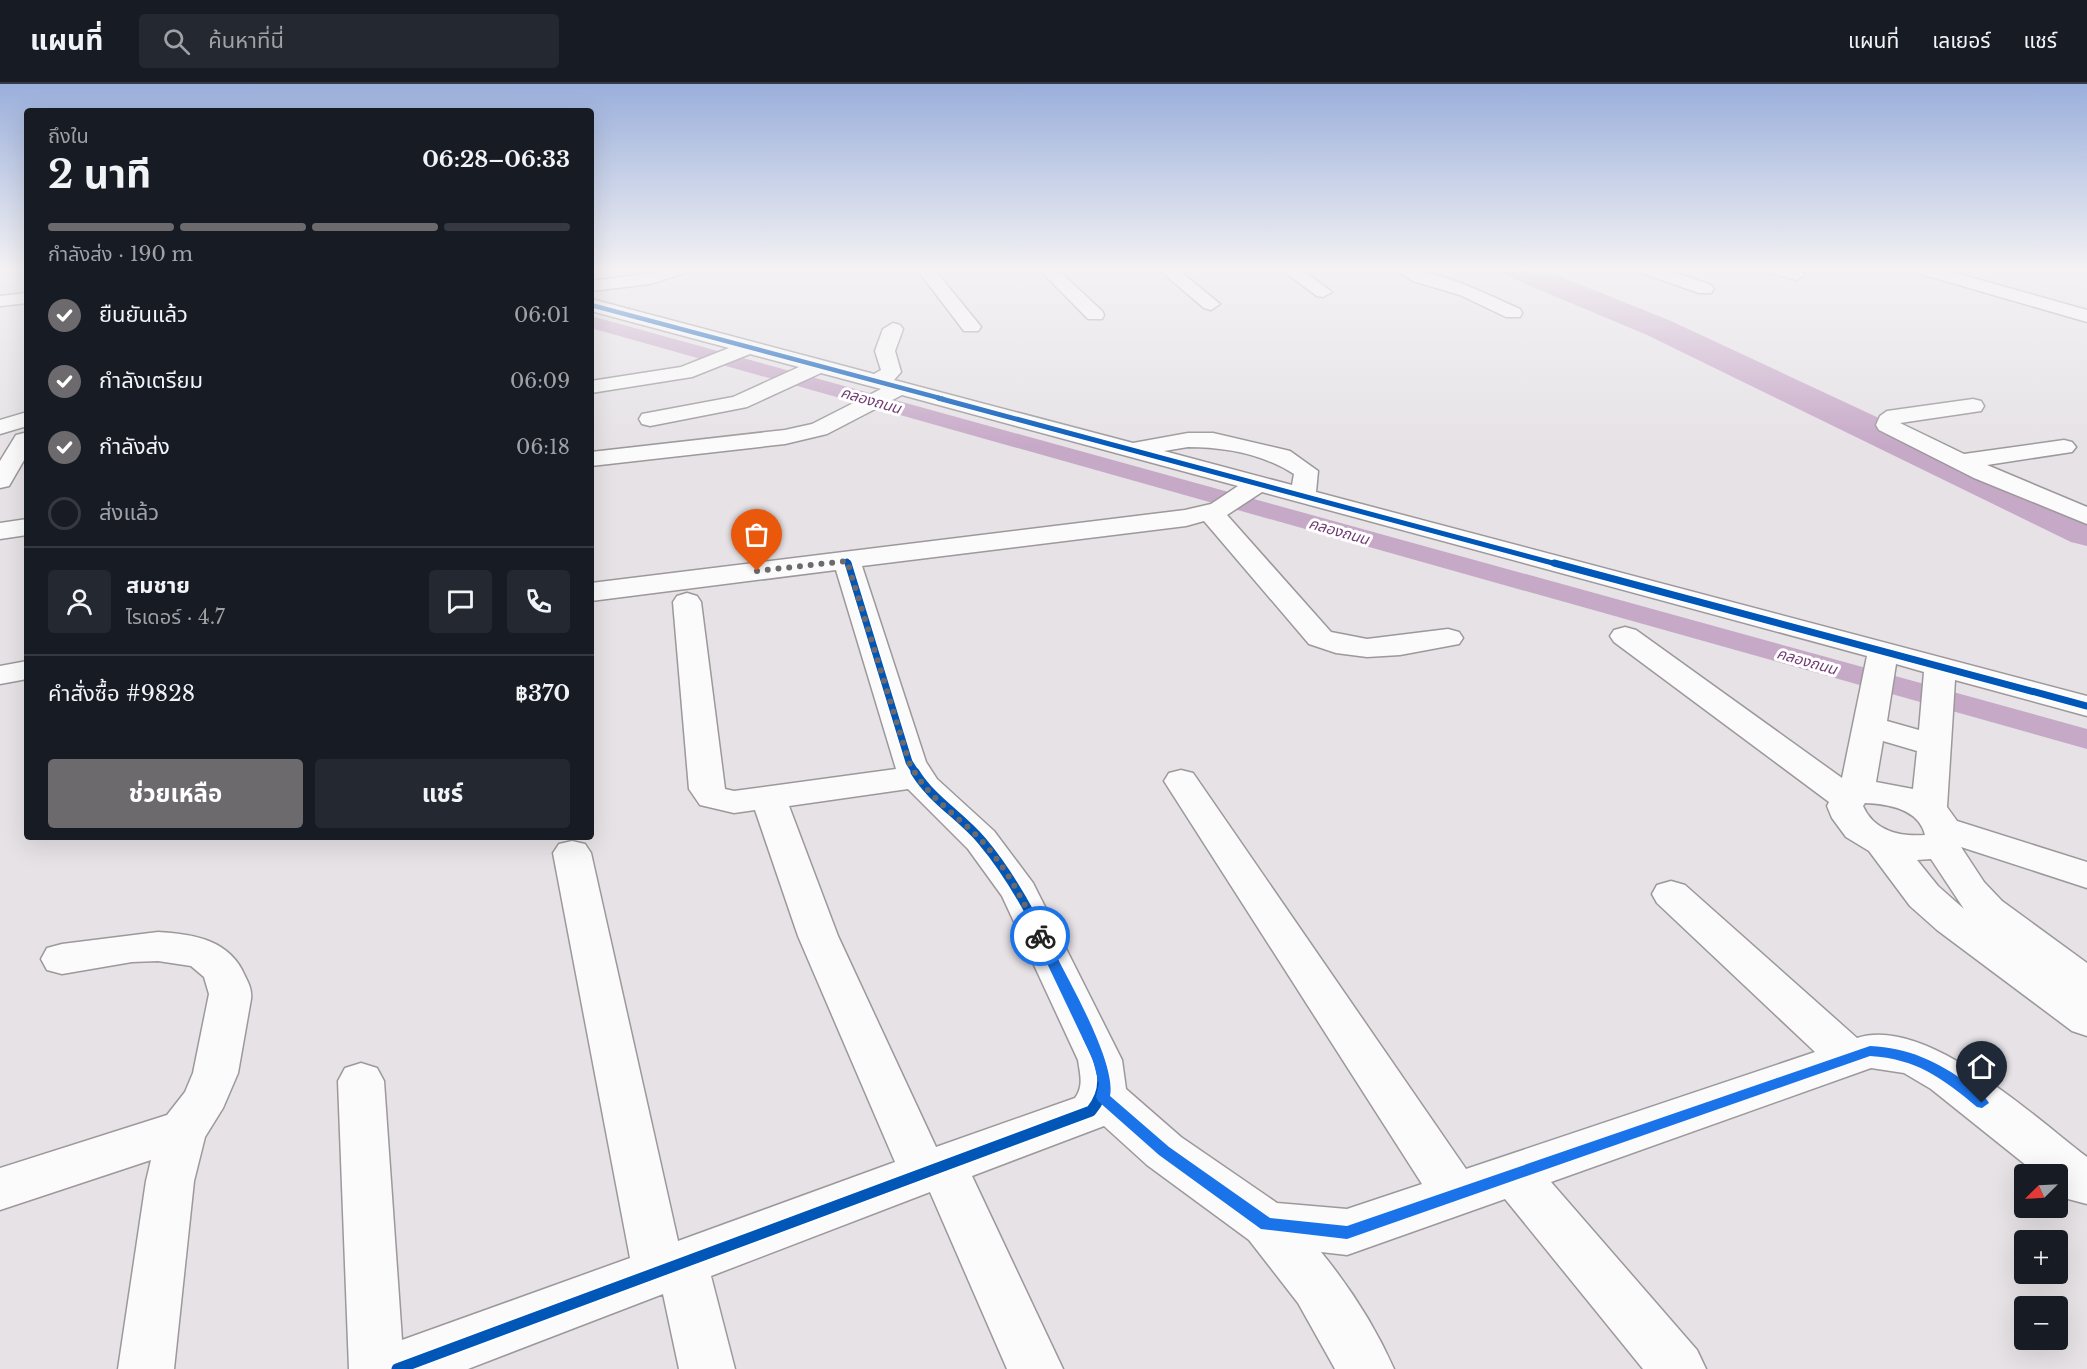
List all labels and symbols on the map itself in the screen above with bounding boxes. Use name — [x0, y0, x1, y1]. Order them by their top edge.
water label: คลองถนน — [839, 382, 904, 418]
pin — [731, 509, 782, 571]
water label: คลองถนน — [1307, 513, 1372, 549]
water label: คลองถนน — [1775, 643, 1840, 679]
courier — [1010, 906, 1070, 966]
pin — [1956, 1041, 2007, 1103]
north arrow — [2014, 1164, 2068, 1218]

